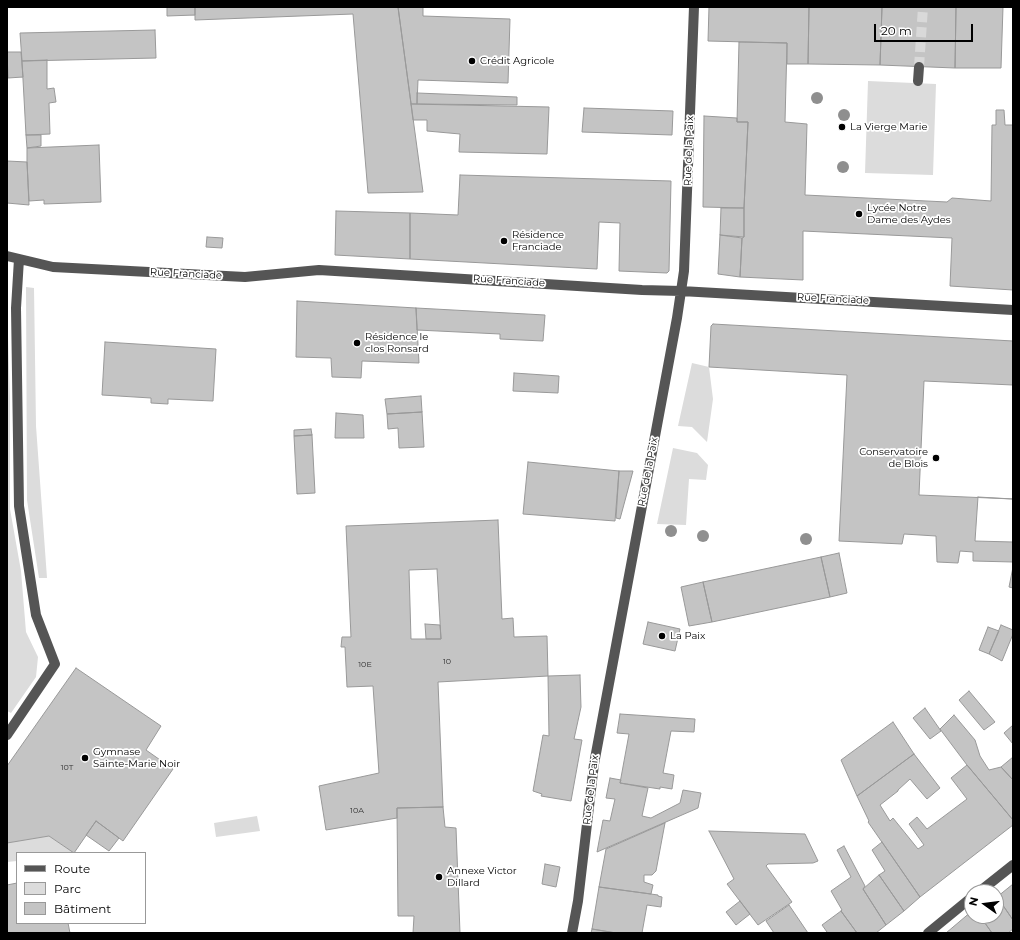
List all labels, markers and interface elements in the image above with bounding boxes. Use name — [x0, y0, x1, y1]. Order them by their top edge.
scale bar — [876, 16, 975, 42]
text: 20 m — [881, 23, 912, 38]
place label: Crédit Agricole — [480, 55, 554, 67]
marker: Crédit Agricole — [467, 56, 477, 66]
street label: Rue de la Paix — [682, 116, 696, 186]
place label: La Vierge Marie — [850, 121, 927, 133]
marker: La Vierge Marie — [837, 122, 847, 132]
place label: Lycée Notre Dame des Aydes — [867, 202, 951, 226]
marker: Lycée Notre Dame des Aydes — [854, 209, 864, 219]
place label: Résidence Franciade — [512, 229, 564, 252]
marker: Résidence Franciade — [499, 236, 509, 246]
street label: Rue Franciade — [150, 266, 222, 282]
street label: Rue Franciade — [473, 273, 545, 289]
street label: Rue Franciade — [797, 291, 869, 307]
place label: Résidence le clos Ronsard — [365, 331, 429, 354]
marker: Résidence le clos Ronsard — [352, 338, 362, 348]
street label: Rue de la Paix — [635, 436, 661, 508]
place label: Conservatoire de Blois — [859, 446, 928, 470]
marker: Conservatoire de Blois — [931, 453, 941, 463]
place label: La Paix — [670, 630, 705, 642]
marker: La Paix — [657, 631, 667, 641]
house number: 10 — [443, 657, 451, 667]
house number: 10E — [358, 660, 372, 670]
place label: Gymnase Sainte-Marie Noir — [93, 746, 180, 770]
marker: Gymnase Sainte-Marie Noir — [80, 753, 90, 763]
street label: Rue de la Paix — [581, 754, 601, 826]
house number: 10T — [61, 763, 73, 773]
house number: 10A — [350, 806, 364, 816]
legend — [16, 852, 146, 924]
text: Route — [54, 861, 90, 876]
place label: Annexe Victor Dillard — [447, 865, 517, 888]
marker: Annexe Victor Dillard — [434, 872, 444, 882]
text: Parc — [54, 881, 81, 896]
north arrow — [964, 884, 1004, 924]
text: N — [965, 895, 981, 907]
text: Bâtiment — [54, 901, 111, 916]

